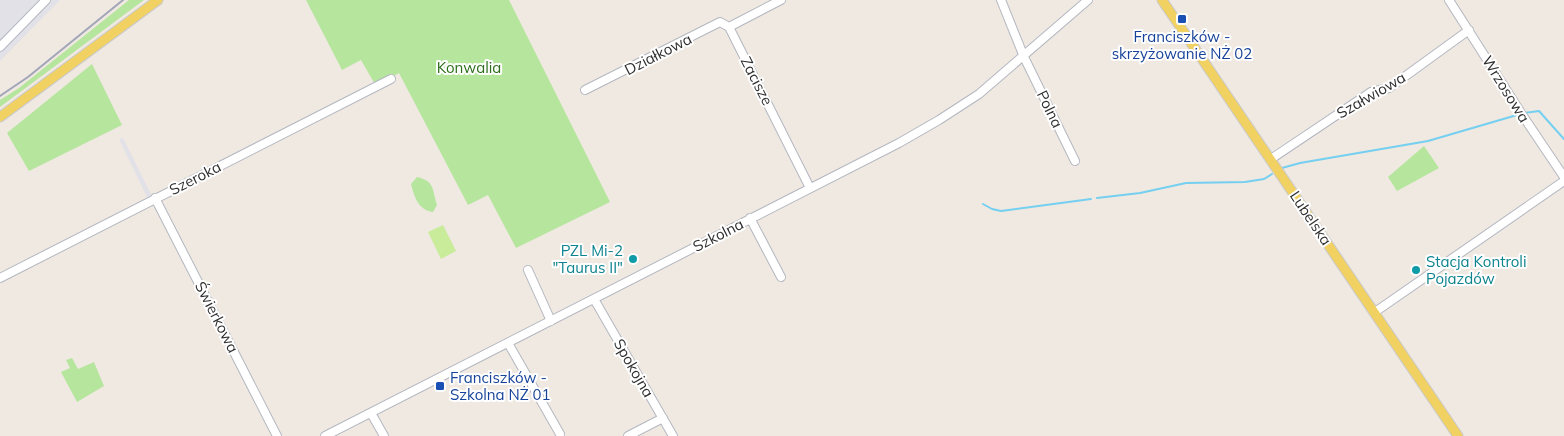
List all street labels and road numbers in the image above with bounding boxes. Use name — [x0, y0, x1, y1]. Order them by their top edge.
street label: Działkowa — [621, 29, 695, 79]
street label: Wrzosowa — [1478, 52, 1534, 126]
street label: Zacisze — [737, 54, 777, 108]
street label: Szałwiowa — [1333, 68, 1409, 122]
street label: Polna — [1033, 87, 1067, 131]
street label: Szeroka — [166, 157, 224, 199]
street label: Lubelska — [1286, 187, 1336, 249]
street label: Szkolna — [689, 214, 747, 256]
street label: Świerkowa — [191, 278, 243, 356]
street label: Spokojna — [610, 335, 658, 401]

